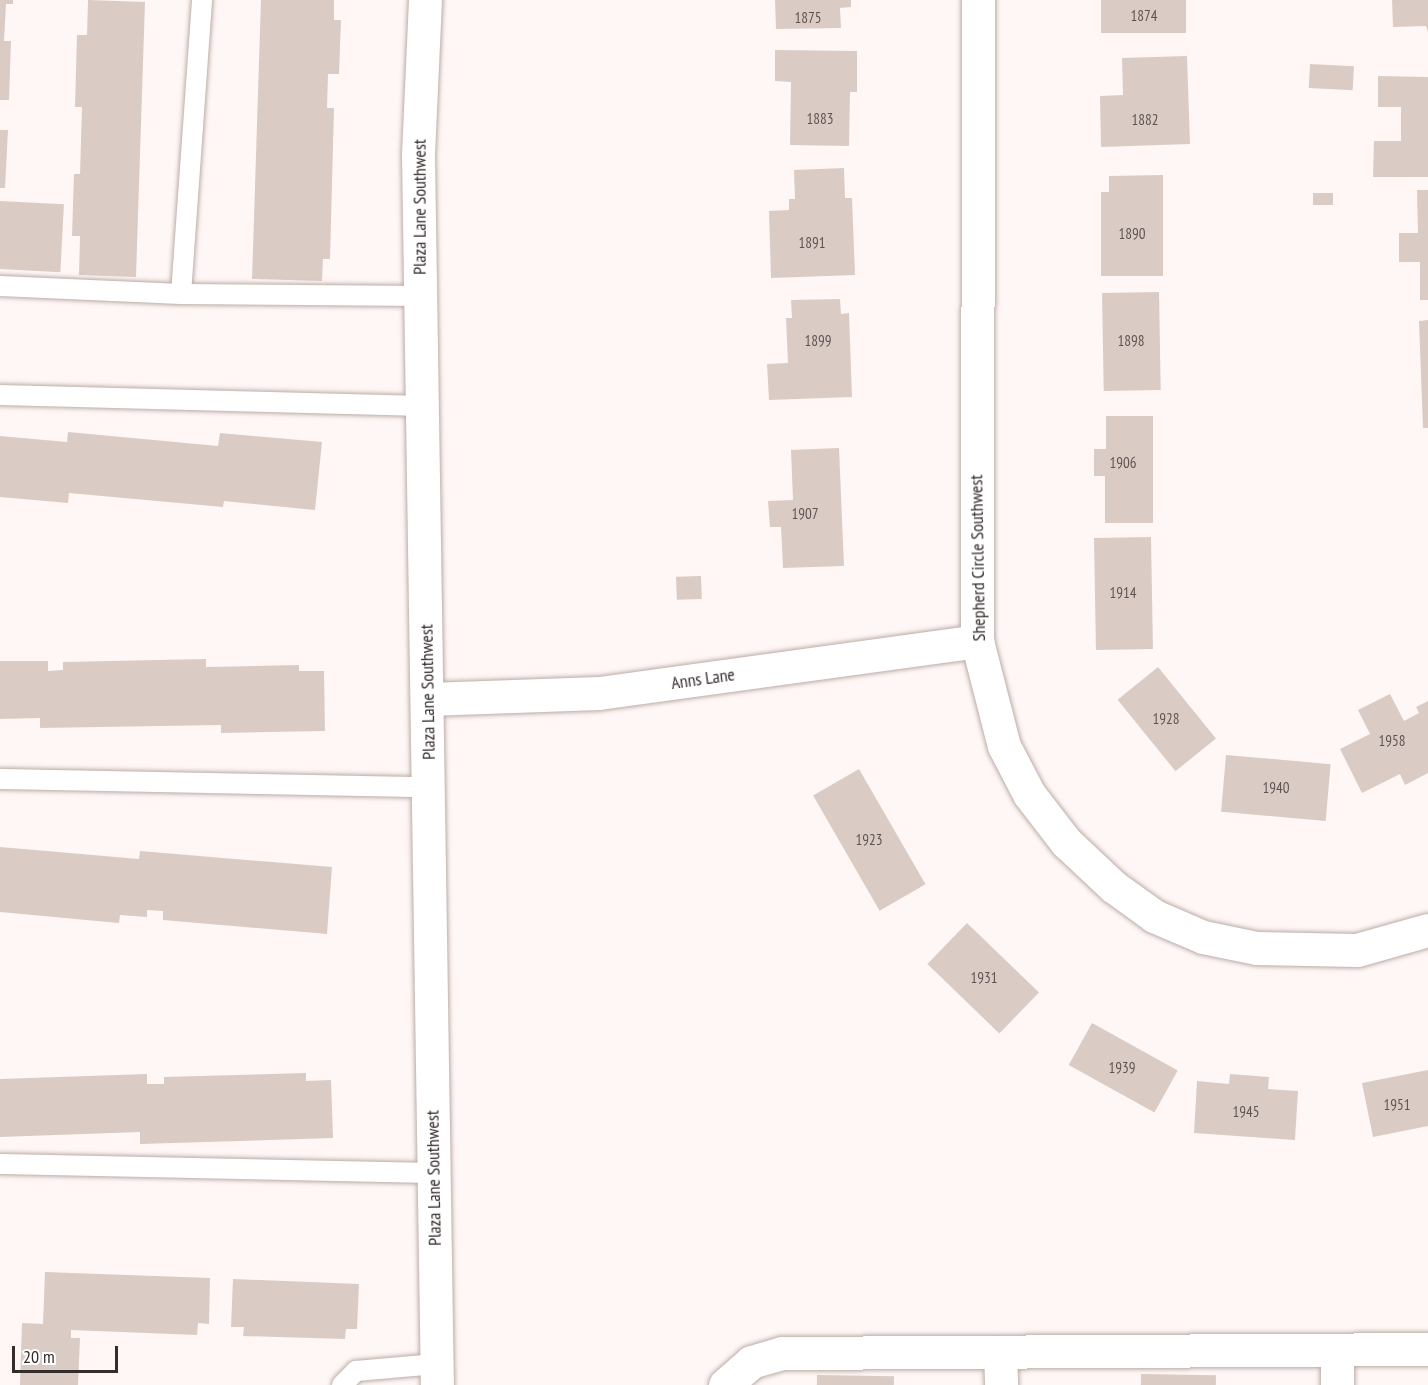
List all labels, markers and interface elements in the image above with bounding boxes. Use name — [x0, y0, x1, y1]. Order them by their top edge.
house number: 1874 — [1131, 7, 1157, 25]
house number: 1875 — [795, 9, 821, 27]
house number: 1883 — [807, 110, 833, 128]
house number: 1882 — [1132, 111, 1158, 129]
street label: Plaza Lane Southwest — [409, 139, 431, 275]
house number: 1890 — [1119, 225, 1145, 243]
house number: 1891 — [799, 234, 825, 252]
house number: 1899 — [805, 332, 831, 350]
house number: 1898 — [1118, 332, 1144, 350]
house number: 1906 — [1110, 454, 1136, 472]
street label: Shepherd Circle Southwest — [966, 474, 990, 642]
house number: 1907 — [792, 505, 818, 523]
house number: 1914 — [1110, 584, 1136, 602]
street label: Plaza Lane Southwest — [416, 624, 440, 760]
street label: Anns Lane — [670, 664, 736, 694]
house number: 1928 — [1153, 710, 1179, 728]
house number: 1958 — [1379, 732, 1405, 750]
house number: 1940 — [1263, 779, 1289, 797]
house number: 1923 — [856, 831, 882, 849]
house number: 1931 — [971, 969, 997, 987]
house number: 1939 — [1109, 1059, 1135, 1077]
house number: 1951 — [1384, 1096, 1410, 1114]
house number: 1945 — [1233, 1103, 1259, 1121]
street label: Plaza Lane Southwest — [422, 1110, 446, 1246]
scale bar — [15, 1334, 122, 1372]
text: 20 m — [23, 1345, 55, 1368]

